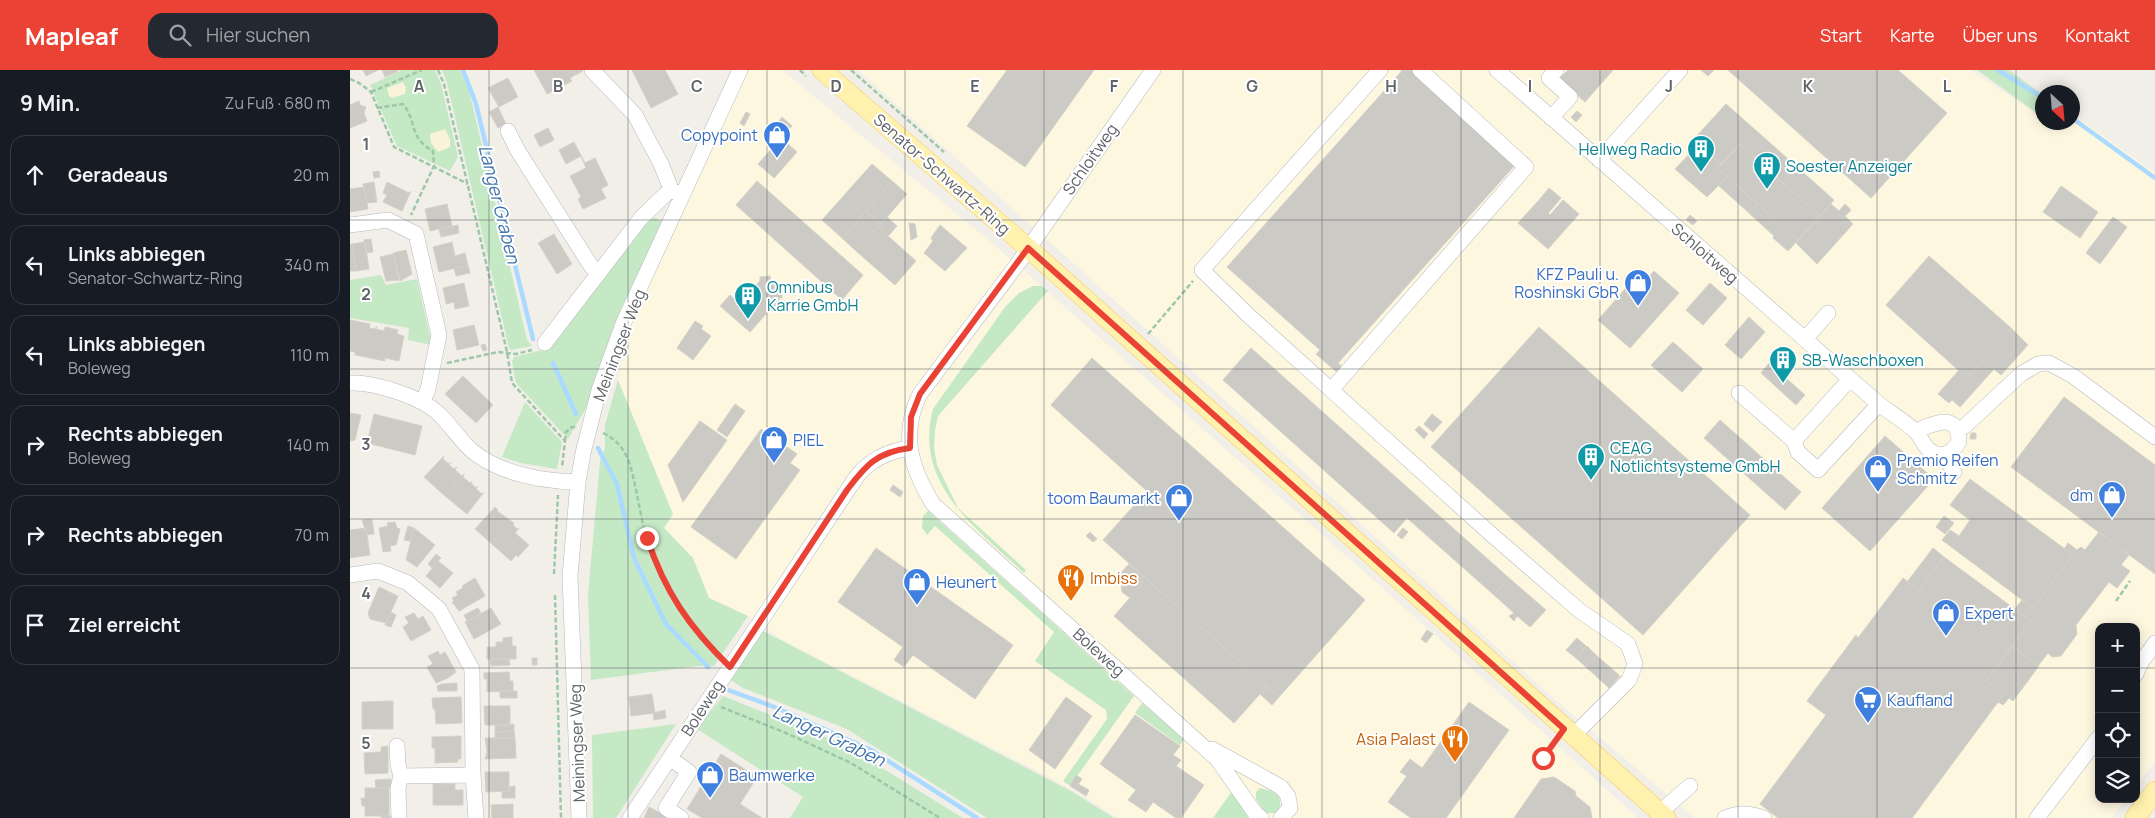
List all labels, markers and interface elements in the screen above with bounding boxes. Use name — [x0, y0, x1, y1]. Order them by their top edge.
search box — [148, 13, 498, 58]
text: Mapleaf — [25, 19, 118, 52]
icon: search — [166, 21, 194, 49]
text: Hier suchen — [206, 22, 310, 48]
text: Start — [1820, 23, 1862, 47]
text: Karte — [1890, 23, 1935, 47]
text: Über uns — [1963, 23, 2037, 47]
text: Kontakt — [2065, 23, 2130, 47]
text: A — [414, 75, 425, 97]
text: B — [553, 75, 563, 97]
text: C — [691, 75, 703, 97]
text: D — [830, 75, 842, 97]
text: E — [970, 75, 980, 97]
text: F — [1110, 75, 1119, 97]
text: G — [1246, 75, 1258, 97]
text: H — [1385, 75, 1397, 97]
text: I — [1528, 75, 1532, 97]
text: J — [1665, 75, 1673, 97]
text: K — [1803, 75, 1814, 97]
text: L — [1943, 75, 1952, 97]
north arrow — [2035, 85, 2080, 130]
text: 9 Min. — [20, 89, 81, 117]
text: Zu Fuß · 680 m — [225, 92, 330, 114]
street label: Senator-Schwartz-Ring — [869, 108, 1015, 240]
street label: Schloitweg — [1057, 119, 1123, 199]
shop icon: Copypoint — [762, 120, 792, 159]
place label: Copypoint — [681, 124, 758, 146]
text: 1 — [362, 133, 370, 155]
building icon: Hellweg Radio — [1686, 134, 1716, 173]
place label: Hellweg Radio — [1579, 138, 1682, 160]
water label: Langer Graben — [474, 142, 527, 267]
building icon: Soester Anzeiger — [1752, 151, 1782, 190]
place label: Soester Anzeiger — [1786, 155, 1913, 177]
icon: ahead — [21, 161, 49, 189]
text: Geradeaus — [68, 162, 168, 188]
text: 20 m — [293, 164, 329, 186]
street label: Schloitweg — [1667, 218, 1743, 288]
text: Links abbiegen — [68, 241, 205, 267]
icon: left — [21, 251, 49, 279]
text: 340 m — [284, 254, 329, 276]
place label: KFZ Pauli u. Roshinski GbR — [1514, 263, 1619, 303]
text: Senator-Schwartz-Ring — [68, 267, 243, 289]
shop icon: KFZ Pauli u. Roshinski GbR — [1623, 268, 1653, 307]
place label: Omnibus Karrie GmbH — [767, 276, 858, 316]
building icon: Omnibus Karrie GmbH — [733, 281, 763, 320]
text: 2 — [361, 283, 371, 305]
street label: Meiningser Weg — [588, 286, 650, 404]
text: Links abbiegen — [68, 331, 205, 357]
icon: left — [21, 341, 49, 369]
text: 110 m — [290, 344, 329, 366]
building icon: SB-Waschboxen — [1768, 345, 1798, 384]
place label: SB-Waschboxen — [1802, 349, 1924, 371]
text: Boleweg — [68, 357, 131, 379]
text: Rechts abbiegen — [68, 421, 223, 447]
shop icon: PIEL — [759, 425, 789, 464]
place label: PIEL — [793, 429, 824, 451]
icon: right — [21, 431, 49, 459]
text: 3 — [361, 433, 371, 455]
text: 140 m — [287, 434, 329, 456]
place label: CEAG Notlichtsysteme GmbH — [1610, 437, 1781, 477]
building icon: CEAG Notlichtsysteme GmbH — [1576, 442, 1606, 481]
text: Boleweg — [68, 447, 131, 469]
place label: Premio Reifen Schmitz — [1897, 449, 1999, 489]
shop icon: Premio Reifen Schmitz — [1863, 454, 1893, 493]
shop icon: dm — [2097, 480, 2127, 519]
shop icon: toom Baumarkt — [1164, 483, 1194, 522]
place label: dm — [2070, 484, 2093, 506]
place label: toom Baumarkt — [1047, 487, 1160, 509]
icon: right — [21, 521, 49, 549]
text: Rechts abbiegen — [68, 522, 223, 548]
text: 70 m — [294, 524, 329, 546]
route end — [636, 527, 659, 550]
restaurant icon: Imbiss — [1056, 563, 1086, 602]
shop icon: Heunert — [902, 567, 932, 606]
place label: Imbiss — [1090, 567, 1137, 589]
place label: Heunert — [936, 571, 997, 593]
text: 4 — [361, 582, 371, 604]
shop icon: Expert — [1931, 598, 1961, 637]
place label: Expert — [1965, 602, 2014, 624]
icon: arrive — [21, 611, 49, 639]
text: Ziel erreicht — [68, 612, 181, 638]
street label: Boleweg — [1068, 623, 1130, 681]
map controls — [2095, 623, 2140, 803]
button: + — [2095, 623, 2140, 668]
button: − — [2095, 668, 2140, 713]
street label: Boleweg — [676, 676, 728, 740]
street label: Meiningser Weg — [564, 683, 590, 803]
supermarket icon: Kaufland — [1853, 685, 1883, 724]
place label: Kaufland — [1887, 689, 1953, 711]
water label: Langer Graben — [769, 698, 890, 772]
button: locate — [2095, 713, 2140, 758]
restaurant icon: Asia Palast — [1440, 724, 1470, 763]
place label: Asia Palast — [1356, 728, 1436, 750]
text: 5 — [361, 732, 371, 754]
route start — [1532, 747, 1555, 770]
button: layers — [2095, 758, 2140, 803]
shop icon: Baumwerke — [695, 760, 725, 799]
place label: Baumwerke — [729, 764, 815, 786]

